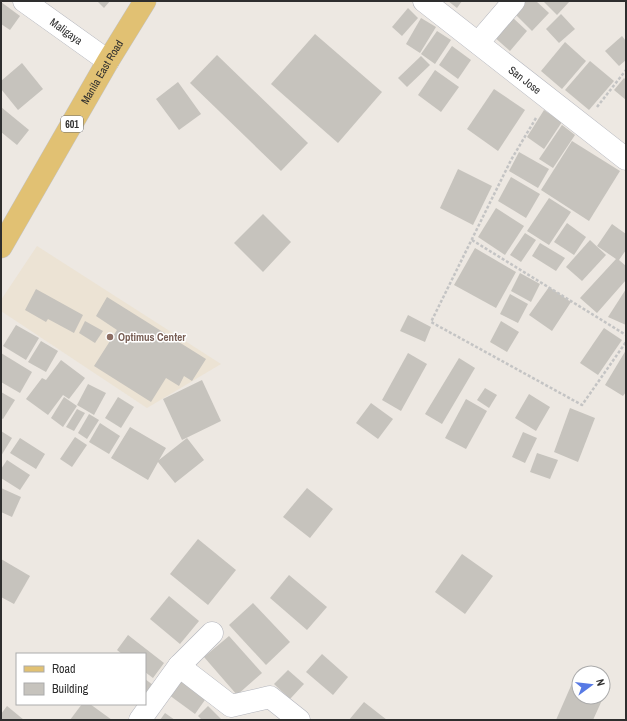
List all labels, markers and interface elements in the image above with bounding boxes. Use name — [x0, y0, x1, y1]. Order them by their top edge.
street label: Maligaya — [47, 15, 85, 48]
street label: Manila East Road — [78, 37, 126, 107]
street label: San Jose — [506, 63, 544, 97]
road number: 601 — [61, 116, 83, 132]
place label: Optimus Center — [118, 330, 186, 344]
marker: Optimus Center — [105, 332, 115, 342]
legend — [16, 653, 146, 705]
text: Road — [52, 661, 76, 677]
north arrow — [571, 665, 611, 705]
text: N — [593, 677, 608, 687]
text: Building — [52, 681, 89, 697]

